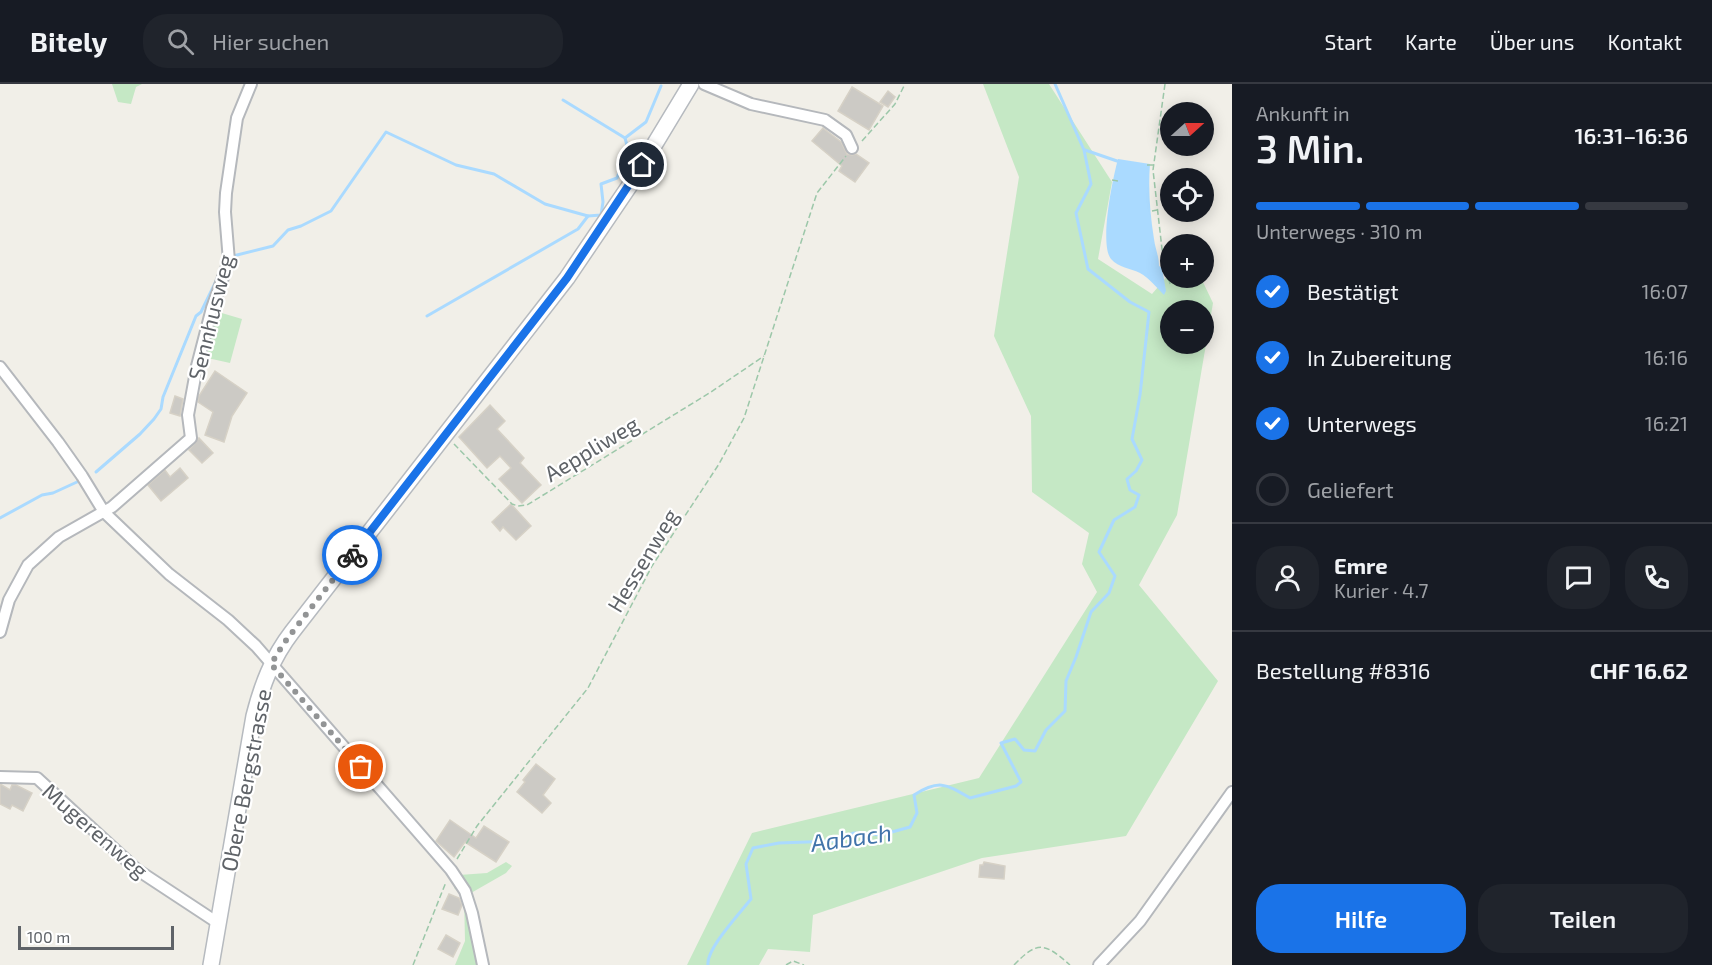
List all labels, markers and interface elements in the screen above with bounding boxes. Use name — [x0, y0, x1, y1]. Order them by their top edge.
search box — [143, 14, 563, 68]
text: Bitely — [30, 24, 107, 58]
icon: search — [164, 25, 197, 58]
text: Hier suchen — [212, 28, 329, 54]
text: Start — [1325, 29, 1372, 54]
text: Karte — [1405, 29, 1457, 54]
text: Über uns — [1490, 29, 1575, 54]
text: Kontakt — [1608, 29, 1682, 54]
text: Ankunft in — [1256, 101, 1350, 125]
north arrow — [1160, 102, 1214, 156]
map controls — [1160, 102, 1214, 354]
text: 16:31–16:36 — [1574, 122, 1688, 148]
text: 3 Min. — [1256, 124, 1364, 171]
pin — [616, 139, 667, 190]
icon: home — [625, 148, 658, 181]
button: locate — [1160, 168, 1214, 222]
text: Unterwegs · 310 m — [1256, 219, 1423, 243]
button: + — [1160, 234, 1214, 288]
street label: Sennhusweg — [182, 252, 238, 382]
icon: check — [1256, 275, 1289, 308]
text: Bestätigt — [1307, 278, 1399, 304]
text: 16:07 — [1642, 279, 1688, 303]
button: − — [1160, 300, 1214, 354]
icon: check — [1256, 341, 1289, 374]
text: In Zubereitung — [1307, 344, 1452, 370]
text: 16:16 — [1644, 345, 1688, 369]
icon: check — [1256, 407, 1289, 440]
street label: Aeppliweg — [539, 410, 643, 486]
text: Unterwegs — [1307, 410, 1417, 436]
text: 16:21 — [1645, 411, 1688, 435]
text: Geliefert — [1307, 476, 1394, 502]
street label: Hessenweg — [601, 504, 683, 616]
courier — [322, 525, 382, 585]
icon: bike — [336, 539, 369, 572]
button: person — [1256, 546, 1319, 609]
button: chat — [1547, 546, 1610, 609]
button: phone — [1625, 546, 1688, 609]
text: Emre — [1334, 552, 1388, 578]
text: Kurier · 4.7 — [1334, 578, 1429, 602]
text: Bestellung #8316 — [1256, 657, 1430, 683]
text: CHF 16.62 — [1590, 657, 1688, 683]
street label: Obere Bergstrasse — [215, 687, 275, 873]
pin — [335, 741, 386, 792]
icon: bag — [344, 750, 377, 783]
street label: Mugerenweg — [38, 777, 154, 883]
water label: Aabach — [808, 817, 893, 857]
button: Hilfe — [1256, 884, 1466, 953]
button: Teilen — [1478, 884, 1688, 953]
scale bar — [18, 923, 174, 950]
text: 100 m — [27, 927, 70, 946]

